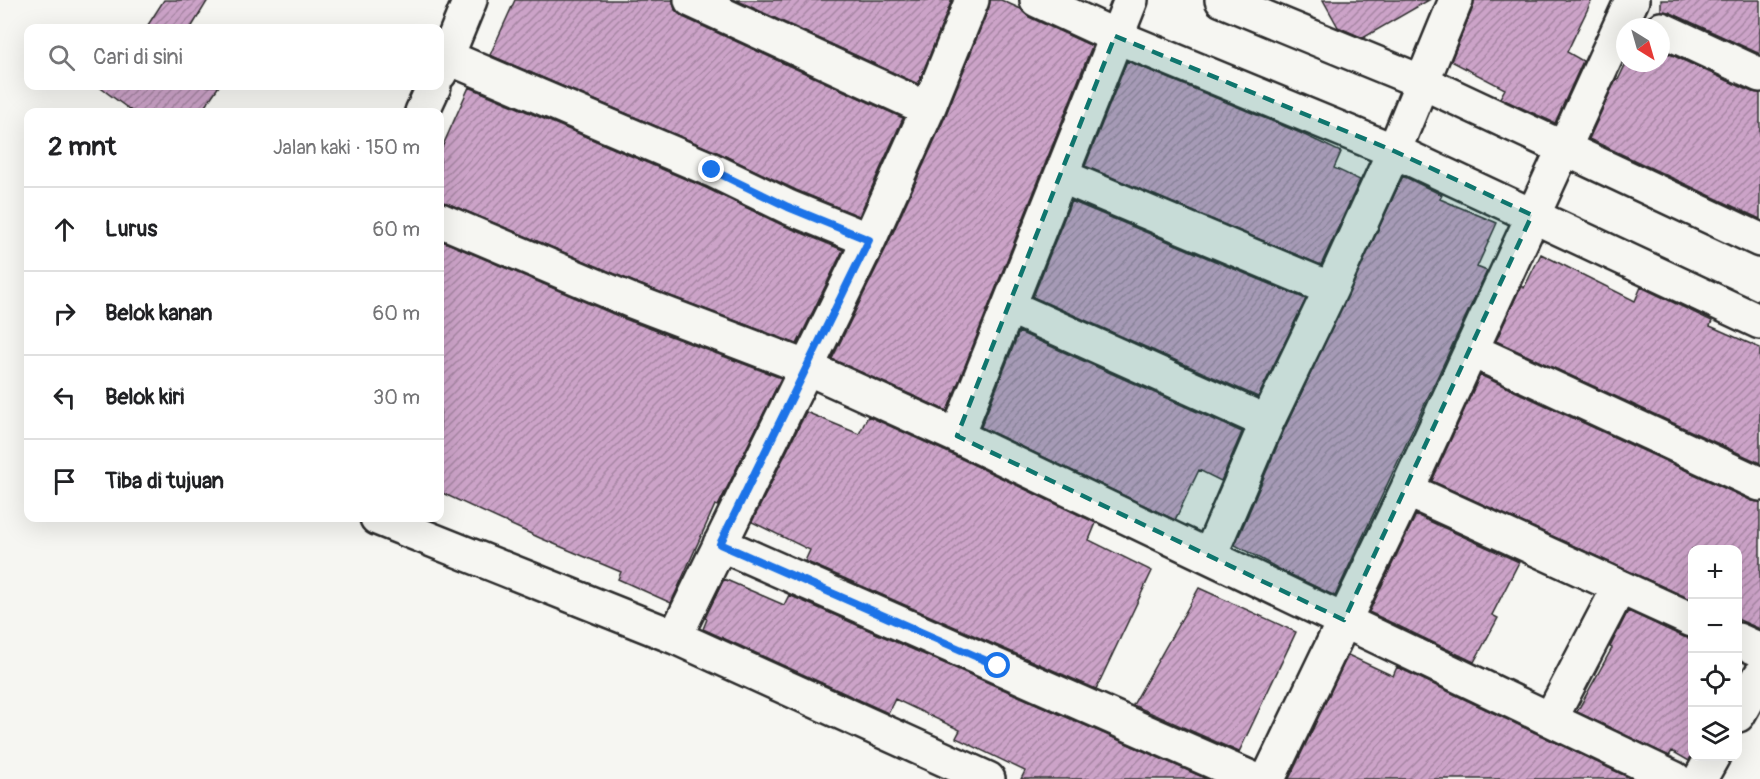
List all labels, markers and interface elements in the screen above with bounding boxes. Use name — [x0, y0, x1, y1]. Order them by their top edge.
north arrow — [1616, 18, 1670, 72]
search box — [24, 24, 444, 90]
icon: search — [45, 41, 78, 74]
text: Cari di sini — [93, 43, 183, 71]
text: 2 mnt — [48, 131, 116, 163]
text: Jalan kaki · 150 m — [273, 135, 420, 160]
route end — [698, 156, 724, 182]
icon: ahead — [48, 213, 81, 246]
text: Lurus — [105, 215, 157, 243]
text: 60 m — [373, 217, 420, 242]
icon: right — [48, 297, 81, 330]
text: Belok kanan — [105, 299, 213, 327]
text: 60 m — [373, 301, 420, 326]
icon: left — [48, 381, 81, 414]
text: Belok kiri — [105, 383, 184, 411]
text: 30 m — [373, 385, 420, 410]
icon: arrive — [48, 465, 81, 498]
text: Tiba di tujuan — [105, 467, 224, 495]
map controls — [1688, 545, 1742, 761]
button: + — [1688, 545, 1742, 599]
button: − — [1688, 599, 1742, 653]
route start — [984, 652, 1010, 678]
button: locate — [1688, 653, 1742, 707]
button: layers — [1688, 707, 1742, 761]

